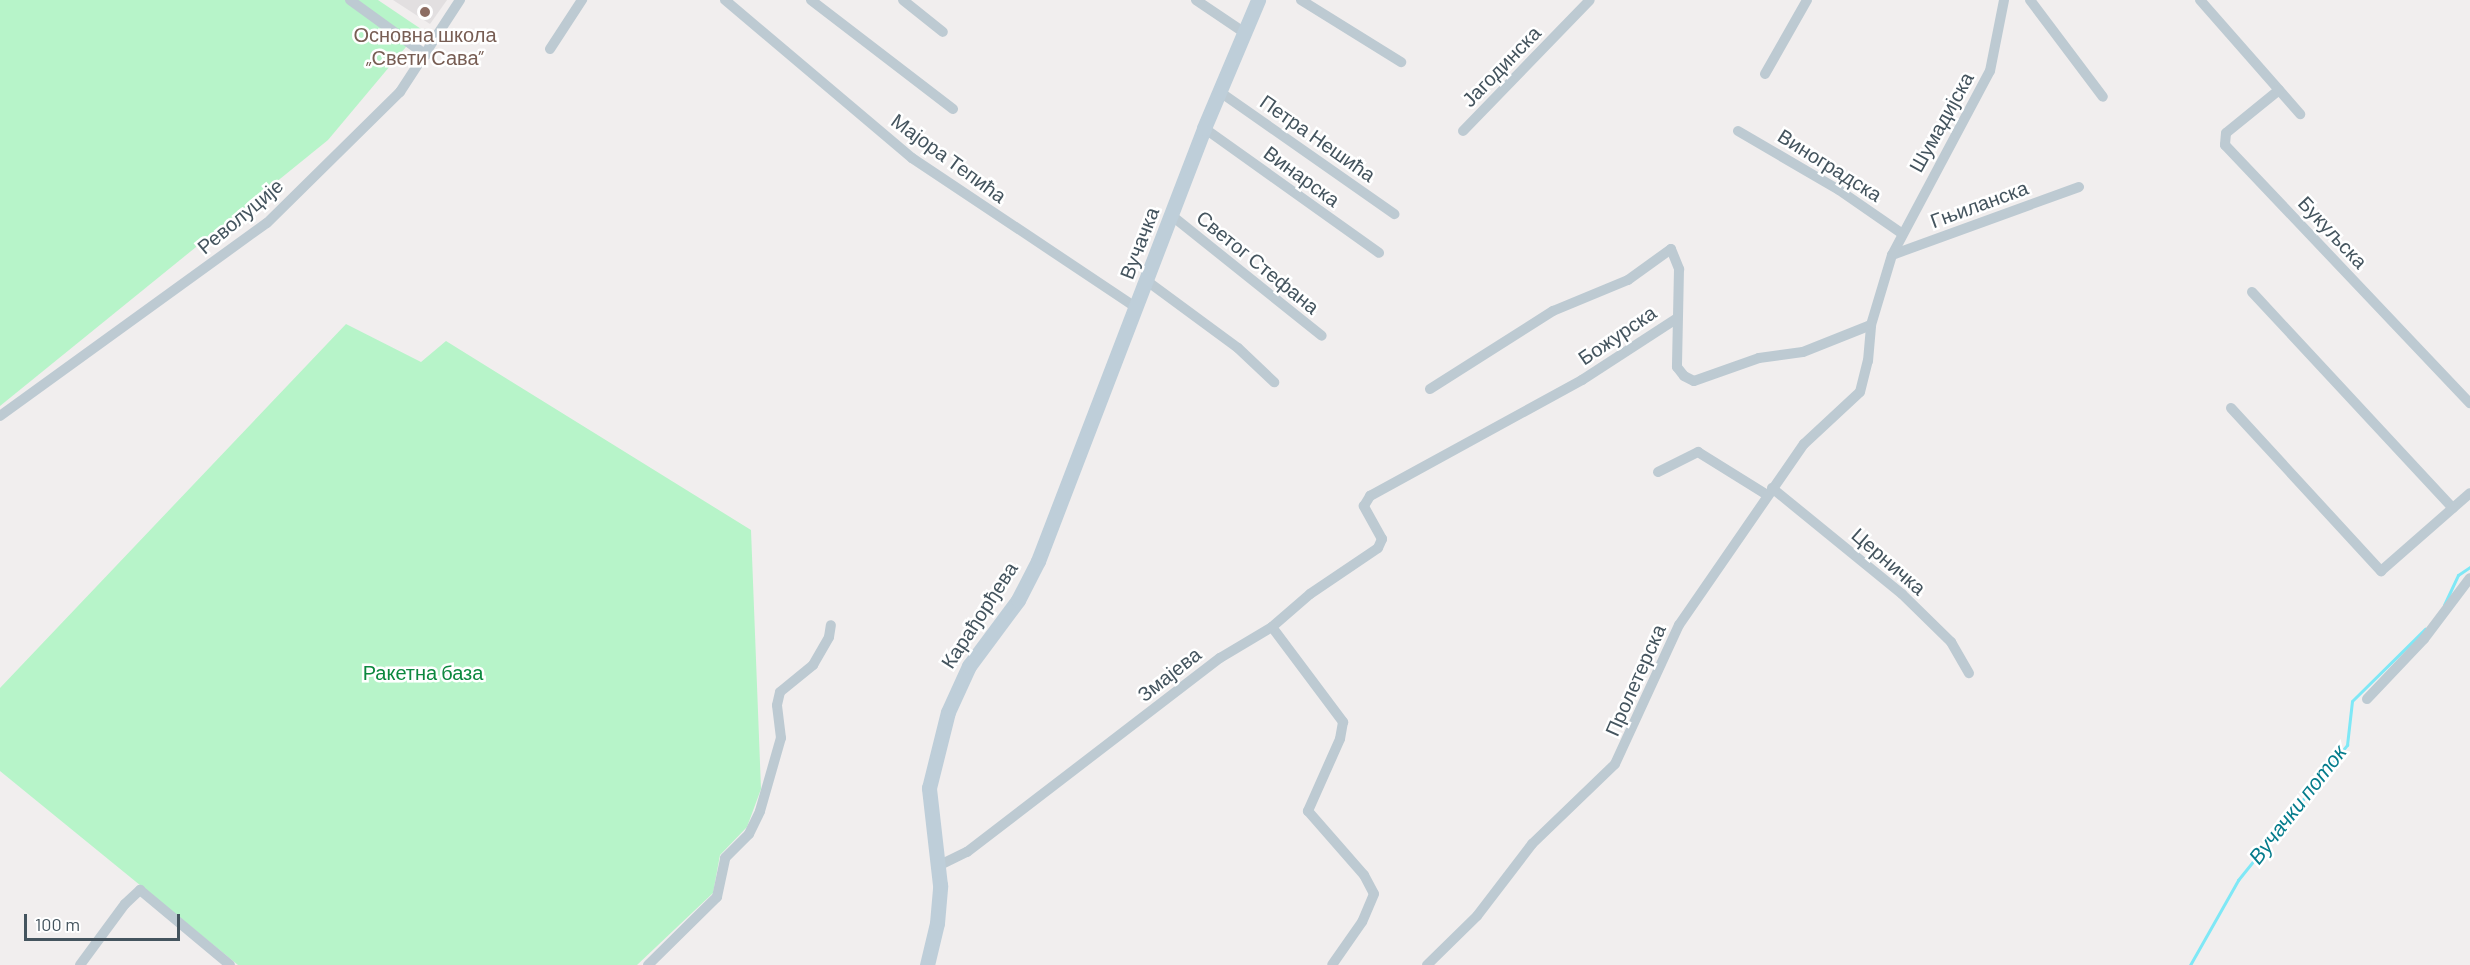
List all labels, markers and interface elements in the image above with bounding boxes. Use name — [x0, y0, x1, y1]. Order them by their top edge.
marker: Основна школа „Свети Сава” — [418, 5, 432, 19]
street label: Јагодинска — [1457, 21, 1545, 111]
place label: Основна школа „Свети Сава” — [353, 22, 497, 69]
street label: Шумадијска — [1904, 68, 1978, 176]
street label: Петра Нешића — [1256, 89, 1380, 187]
street label: Мајора Тепића — [887, 108, 1011, 208]
street label: Виноградска — [1774, 124, 1886, 206]
street label: Винарска — [1259, 140, 1345, 212]
street label: Револуције — [192, 173, 288, 259]
street label: Гњиланска — [1927, 175, 2031, 233]
street label: Букуљска — [2294, 191, 2372, 273]
street label: Вучачка — [1114, 204, 1164, 282]
street label: Светог Стефана — [1192, 205, 1324, 319]
street label: Божурска — [1573, 300, 1661, 370]
street label: Церничка — [1847, 522, 1931, 600]
street label: Карађорђева — [936, 557, 1022, 673]
street label: Пролетерска — [1600, 620, 1670, 740]
street label: Змајева — [1132, 642, 1206, 706]
park label: Ракетна база — [363, 660, 483, 684]
water label: Вучачки поток — [2243, 739, 2351, 869]
scale bar — [27, 902, 183, 940]
text: 100 m — [35, 913, 80, 935]

